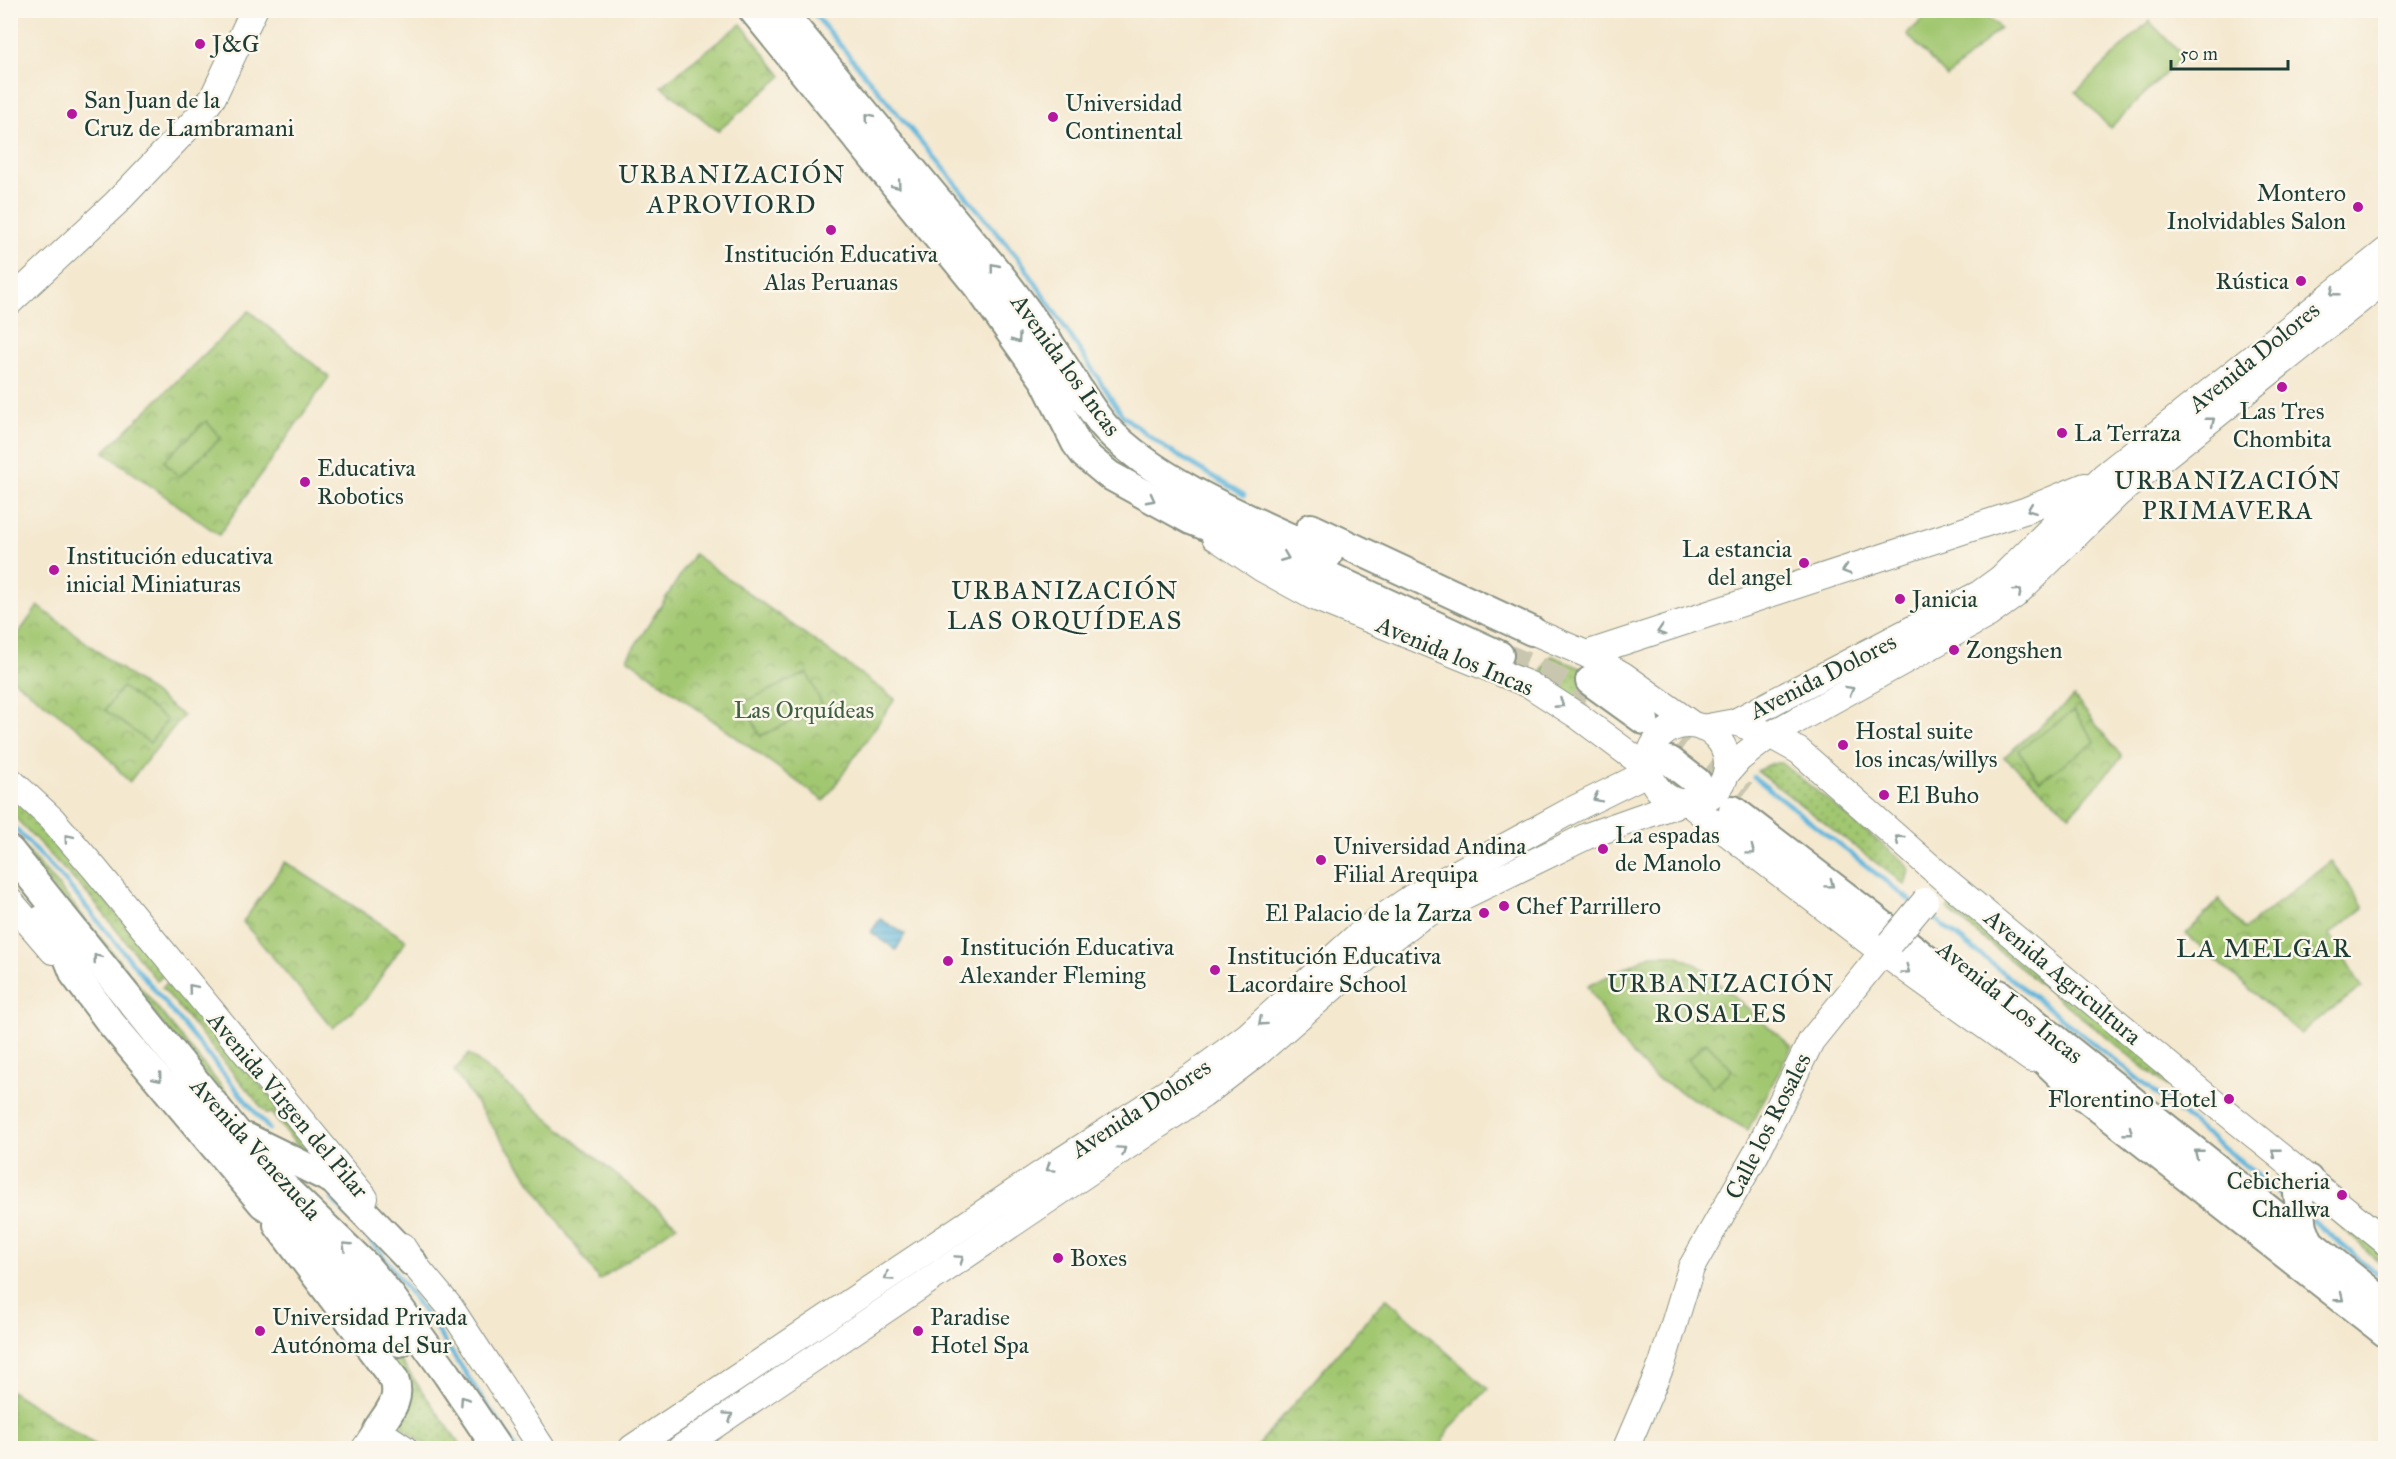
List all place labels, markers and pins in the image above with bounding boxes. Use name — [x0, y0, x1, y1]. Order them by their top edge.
place label: J&G — [209, 29, 260, 59]
marker: J&G — [193, 37, 207, 51]
place label: San Juan de la Cruz de Lambramani — [84, 85, 295, 143]
place label: Universidad Continental — [1065, 88, 1183, 146]
marker: San Juan de la Cruz de Lambramani — [65, 107, 79, 121]
marker: Universidad Continental — [1046, 110, 1060, 124]
place label: Montero Inolvidables Salon — [2167, 178, 2346, 236]
marker: Montero Inolvidables Salon — [2351, 200, 2365, 214]
marker: Institución Educativa Alas Peruanas — [824, 223, 838, 237]
place label: Institución Educativa Alas Peruanas — [724, 239, 939, 297]
place label: Rústica — [2216, 266, 2290, 296]
marker: Rústica — [2294, 274, 2308, 288]
marker: Las Tres Chombita — [2275, 380, 2289, 394]
place label: Las Tres Chombita — [2233, 396, 2332, 454]
place label: La Terraza — [2074, 418, 2182, 448]
marker: La Terraza — [2055, 426, 2069, 440]
place label: Educativa Robotics — [317, 453, 417, 511]
marker: Educativa Robotics — [298, 475, 312, 489]
place label: La estancia del angel — [1682, 534, 1793, 592]
place label: Institución educativa inicial Miniaturas — [66, 541, 274, 599]
marker: La estancia del angel — [1797, 556, 1811, 570]
marker: Institución educativa inicial Miniaturas — [47, 563, 61, 577]
place label: Janicia — [1909, 584, 1978, 614]
marker: Janicia — [1893, 592, 1907, 606]
place label: Zongshen — [1966, 635, 2062, 665]
marker: Zongshen — [1947, 643, 1961, 657]
place label: Hostal suite los incas/willys — [1855, 716, 1998, 774]
marker: Hostal suite los incas/willys — [1836, 738, 1850, 752]
place label: El Buho — [1896, 780, 1979, 810]
marker: El Buho — [1877, 788, 1891, 802]
place label: La espadas de Manolo — [1615, 820, 1721, 878]
place label: Universidad Andina Filial Arequipa — [1333, 831, 1527, 889]
marker: La espadas de Manolo — [1596, 842, 1610, 856]
marker: Universidad Andina Filial Arequipa — [1314, 853, 1328, 867]
place label: Chef Parrillero — [1516, 891, 1661, 921]
place label: El Palacio de la Zarza — [1265, 898, 1473, 928]
marker: Chef Parrillero — [1497, 899, 1511, 913]
marker: El Palacio de la Zarza — [1477, 906, 1491, 920]
place label: Institución Educativa Alexander Fleming — [959, 932, 1175, 990]
place label: Institución Educativa Lacordaire School — [1227, 941, 1442, 999]
marker: Institución Educativa Alexander Fleming — [941, 954, 955, 968]
marker: Institución Educativa Lacordaire School — [1208, 963, 1222, 977]
place label: Florentino Hotel — [2048, 1084, 2218, 1114]
marker: Florentino Hotel — [2222, 1092, 2236, 1106]
place label: Cebicheria Challwa — [2226, 1166, 2331, 1224]
marker: Cebicheria Challwa — [2335, 1188, 2349, 1202]
place label: Boxes — [1070, 1243, 1127, 1273]
marker: Boxes — [1051, 1251, 1065, 1265]
place label: Universidad Privada Autónoma del Sur — [271, 1302, 468, 1360]
place label: Paradise Hotel Spa — [930, 1302, 1030, 1360]
marker: Universidad Privada Autónoma del Sur — [253, 1324, 267, 1338]
marker: Paradise Hotel Spa — [911, 1324, 925, 1338]

